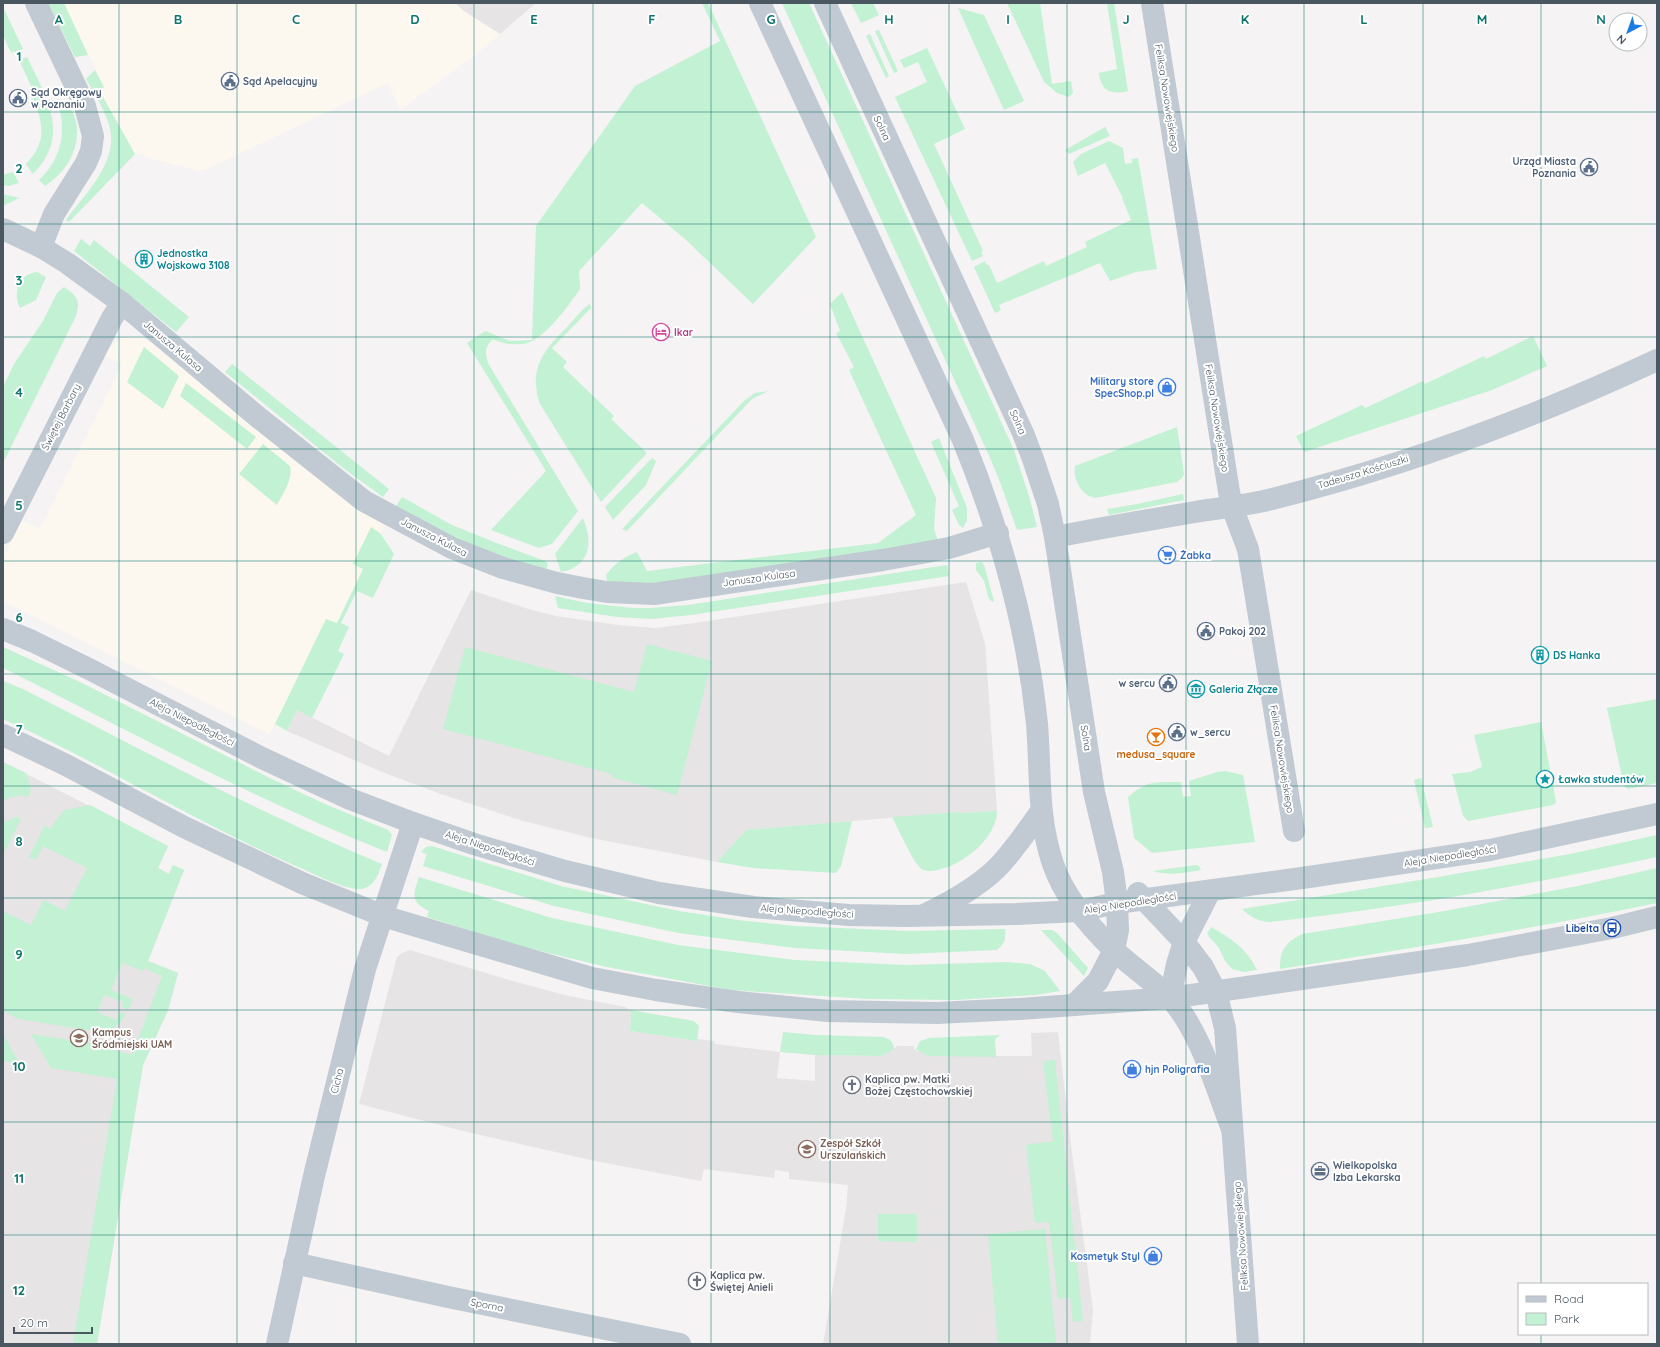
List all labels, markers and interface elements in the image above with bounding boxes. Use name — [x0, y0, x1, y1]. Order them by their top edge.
text: A — [55, 11, 64, 27]
text: B — [174, 11, 182, 27]
text: C — [292, 11, 300, 27]
text: D — [410, 11, 420, 27]
text: E — [530, 11, 538, 27]
text: F — [648, 11, 656, 27]
text: G — [766, 11, 776, 27]
text: H — [884, 11, 894, 27]
text: I — [1006, 11, 1010, 27]
text: J — [1122, 11, 1130, 27]
text: K — [1241, 11, 1250, 27]
text: L — [1360, 11, 1368, 27]
text: M — [1477, 11, 1487, 27]
text: N — [1596, 11, 1606, 27]
north arrow — [1608, 12, 1648, 52]
text: N — [1614, 32, 1629, 47]
street label: Feliksa Nowowiejskiego — [1152, 43, 1182, 153]
text: 1 — [16, 48, 22, 64]
public building icon: Sąd Apelacyjny — [220, 71, 240, 91]
place label: Sąd Apelacyjny — [243, 75, 318, 88]
place label: Sąd Okręgowy w Poznaniu — [31, 86, 102, 111]
public building icon: Sąd Okręgowy w Poznaniu — [8, 88, 28, 108]
street label: Solna — [871, 114, 893, 142]
place label: Urząd Miasta Poznania — [1512, 155, 1576, 180]
public building icon: Urząd Miasta Poznania — [1579, 157, 1599, 177]
text: 2 — [15, 160, 23, 176]
place label: Jednostka Wojskowa 3108 — [157, 247, 230, 272]
building icon: Jednostka Wojskowa 3108 — [134, 249, 154, 269]
text: 3 — [16, 272, 23, 288]
street label: Janusza Kulasa — [141, 318, 205, 374]
hotel icon: Ikar — [651, 322, 671, 342]
place label: Ikar — [674, 326, 694, 339]
street label: Feliksa Nowowiejskiego — [1202, 363, 1232, 473]
place label: Military store SpecShop.pl — [1090, 375, 1154, 400]
shop icon: Military store SpecShop.pl — [1157, 377, 1177, 397]
street label: Świętej Barbary — [39, 381, 83, 453]
text: 4 — [15, 384, 23, 400]
street label: Solna — [1007, 408, 1029, 436]
street label: Tadeusza Kościuszki — [1316, 452, 1410, 492]
text: 5 — [15, 497, 23, 513]
street label: Janusza Kulasa — [399, 515, 469, 559]
supermarket icon: Żabka — [1157, 545, 1177, 565]
place label: Żabka — [1180, 549, 1211, 562]
street label: Janusza Kulasa — [722, 566, 796, 590]
text: 6 — [15, 609, 23, 625]
public building icon: Pakoj 202 — [1196, 621, 1216, 641]
place label: Pakoj 202 — [1219, 625, 1266, 638]
building icon: DS Hanka — [1530, 645, 1550, 665]
place label: DS Hanka — [1553, 649, 1600, 662]
public building icon: w sercu — [1158, 673, 1178, 693]
place label: w sercu — [1119, 677, 1155, 690]
museum icon: Galeria Złącze — [1186, 679, 1206, 699]
place label: Galeria Złącze — [1209, 683, 1278, 696]
street label: Aleja Niepodległości — [147, 695, 237, 749]
street label: Feliksa Nowowiejskiego — [1267, 704, 1297, 814]
text: 7 — [15, 721, 23, 737]
public building icon: w_sercu — [1167, 722, 1187, 742]
street label: Solna — [1078, 724, 1094, 752]
place label: w_sercu — [1190, 726, 1231, 739]
bar icon: medusa_square — [1146, 727, 1166, 747]
place label: medusa_square — [1117, 748, 1196, 761]
place icon: Ławka studentów — [1535, 769, 1555, 789]
place label: Ławka studentów — [1558, 773, 1644, 786]
street label: Aleja Niepodległości — [444, 827, 536, 869]
text: 8 — [15, 833, 23, 849]
street label: Aleja Niepodległości — [1403, 842, 1497, 870]
street label: Aleja Niepodległości — [1083, 889, 1177, 917]
street label: Aleja Niepodległości — [760, 901, 854, 921]
bus stop icon: Libelta — [1602, 918, 1622, 938]
place label: Libelta — [1566, 922, 1599, 935]
text: 9 — [15, 946, 23, 962]
place label: Kampus Śródmiejski UAM — [92, 1026, 172, 1051]
school or university icon: Kampus Śródmiejski UAM — [69, 1028, 89, 1048]
text: 10 — [12, 1058, 26, 1074]
shop icon: hjn Poligrafia — [1122, 1059, 1142, 1079]
place label: hjn Poligrafia — [1145, 1063, 1210, 1076]
street label: Cicha — [328, 1067, 346, 1095]
place label: Kaplica pw. Matki Bożej Częstochowskiej — [865, 1073, 973, 1098]
church icon: Kaplica pw. Matki Bożej Częstochowskiej — [842, 1075, 862, 1095]
place label: Zespół Szkół Urszulańskich — [820, 1137, 886, 1162]
school or university icon: Zespół Szkół Urszulańskich — [797, 1139, 817, 1159]
place label: Wielkopolska Izba Lekarska — [1333, 1159, 1401, 1184]
office icon: Wielkopolska Izba Lekarska — [1310, 1161, 1330, 1181]
text: 11 — [14, 1170, 24, 1186]
street label: Feliksa Nowowiejskiego — [1231, 1181, 1251, 1291]
shop icon: Kosmetyk Styl — [1143, 1246, 1163, 1266]
place label: Kosmetyk Styl — [1070, 1250, 1140, 1263]
place label: Kaplica pw. Świętej Anieli — [710, 1269, 773, 1294]
church icon: Kaplica pw. Świętej Anieli — [687, 1271, 707, 1291]
text: 12 — [13, 1282, 25, 1298]
legend — [1518, 1283, 1648, 1335]
text: Road — [1554, 1291, 1584, 1306]
street label: Sporna — [469, 1295, 505, 1315]
scale bar — [14, 1309, 92, 1335]
text: Park — [1554, 1311, 1579, 1326]
text: 20 m — [20, 1315, 48, 1330]

